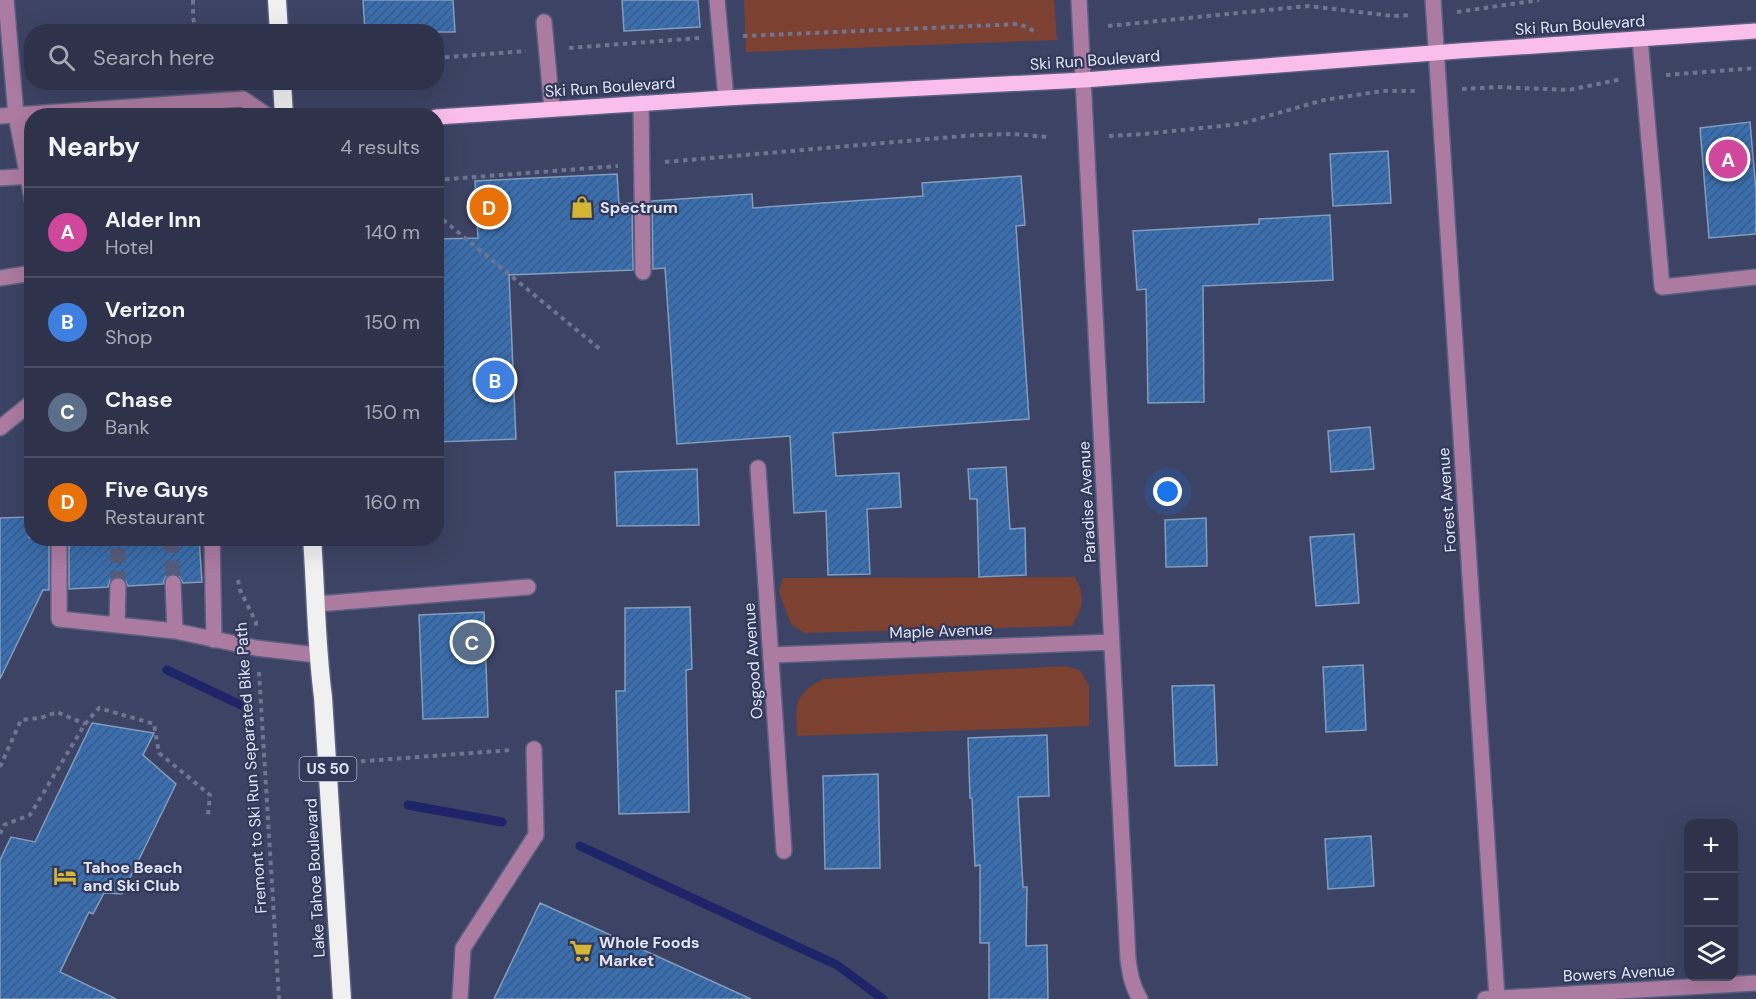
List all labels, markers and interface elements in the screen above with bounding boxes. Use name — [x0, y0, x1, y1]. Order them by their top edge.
street label: Ski Run Boulevard — [1514, 10, 1646, 40]
search box — [24, 24, 444, 90]
icon: search — [45, 41, 78, 74]
text: Search here — [93, 43, 214, 72]
street label: Ski Run Boulevard — [1029, 45, 1161, 75]
street label: Ski Run Boulevard — [544, 72, 676, 102]
text: Nearby — [48, 130, 140, 164]
text: 4 results — [340, 134, 420, 160]
pin: A — [1708, 136, 1748, 182]
pin: D — [470, 184, 508, 230]
shop icon: Spectrum — [569, 194, 595, 220]
place label: Spectrum — [600, 197, 678, 218]
text: Alder Inn — [105, 205, 201, 234]
text: A — [60, 219, 75, 245]
text: 140 m — [365, 219, 420, 245]
text: Hotel — [105, 234, 153, 260]
text: Verizon — [105, 295, 185, 324]
text: B — [61, 309, 74, 335]
text: 150 m — [365, 309, 420, 335]
text: Shop — [105, 324, 152, 350]
pin: B — [476, 358, 514, 403]
text: Chase — [105, 385, 173, 414]
text: C — [60, 399, 75, 425]
text: 150 m — [365, 399, 420, 425]
text: Bank — [105, 414, 150, 440]
street label: Paradise Avenue — [1073, 441, 1101, 563]
street label: Forest Avenue — [1433, 447, 1461, 553]
text: Five Guys — [105, 475, 209, 504]
your location — [1153, 477, 1182, 506]
text: D — [60, 489, 75, 515]
text: 160 m — [364, 489, 420, 515]
text: Restaurant — [105, 504, 205, 530]
street label: Osgood Avenue — [738, 602, 768, 720]
street label: Maple Avenue — [889, 619, 993, 643]
pin: C — [452, 620, 492, 664]
street label: Fremont to Ski Run Separated Bike Path — [230, 622, 272, 914]
road number: US 50 — [300, 757, 356, 781]
street label: Lake Tahoe Boulevard — [300, 798, 330, 958]
map controls — [1684, 819, 1738, 981]
button: + — [1684, 819, 1738, 873]
place label: Tahoe Beach and Ski Club — [83, 857, 182, 896]
hotel icon: Tahoe Beach and Ski Club — [52, 863, 78, 889]
button: − — [1684, 873, 1738, 927]
button: layers — [1684, 927, 1738, 981]
place label: Whole Foods Market — [599, 932, 700, 971]
supermarket icon: Whole Foods Market — [568, 938, 594, 964]
street label: Bowers Avenue — [1562, 960, 1676, 986]

